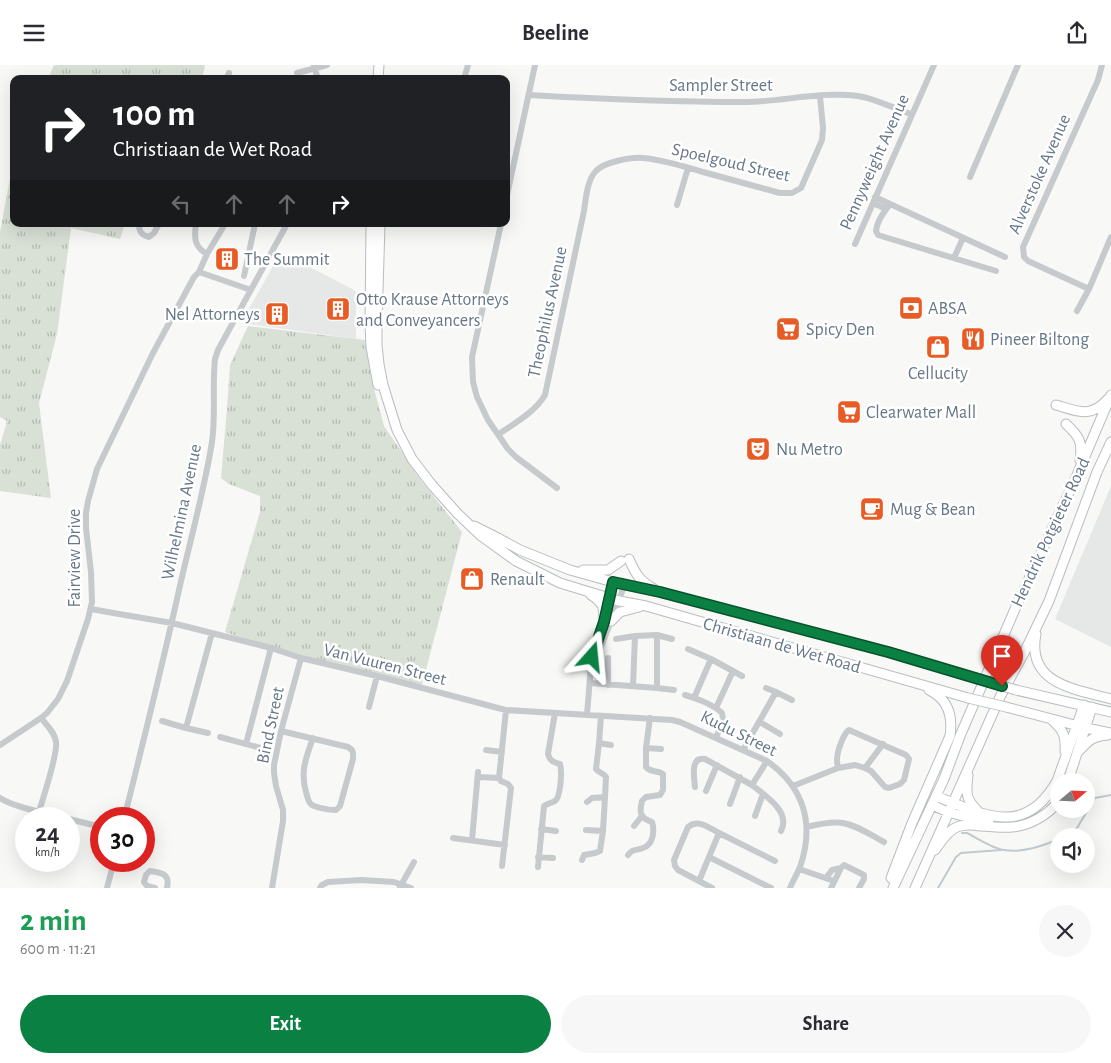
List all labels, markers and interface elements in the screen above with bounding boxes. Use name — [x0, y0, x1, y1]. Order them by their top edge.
icon: menu — [20, 19, 48, 47]
icon: share — [1063, 19, 1091, 47]
text: Beeline — [522, 22, 589, 44]
street label: Sampler Street — [669, 77, 773, 95]
street label: Pennyweight Avenue — [837, 92, 913, 233]
icon: right — [30, 95, 95, 160]
text: 100 m — [113, 97, 196, 132]
street label: Alverstoke Avenue — [1005, 112, 1074, 237]
text: Christiaan de Wet Road — [113, 138, 312, 160]
street label: Spoelgoud Street — [670, 141, 792, 185]
icon: left — [167, 190, 195, 218]
icon: ahead — [220, 190, 248, 218]
icon: ahead — [273, 190, 301, 218]
icon: right — [326, 190, 354, 218]
street label: Theophilus Avenue — [525, 245, 571, 379]
building icon: The Summit — [214, 246, 240, 272]
place label: The Summit — [244, 251, 330, 269]
place label: Otto Krause Attorneys and Conveyancers — [356, 291, 509, 330]
bank icon: ABSA — [898, 295, 924, 321]
building icon: Otto Krause Attorneys and Conveyancers — [325, 296, 351, 322]
place label: ABSA — [928, 300, 968, 318]
building icon: Nel Attorneys — [264, 301, 290, 327]
place label: Nel Attorneys — [165, 306, 260, 324]
supermarket icon: Spicy Den — [775, 316, 801, 342]
place label: Spicy Den — [806, 321, 875, 339]
restaurant icon: Pineer Biltong — [960, 326, 986, 352]
place label: Pineer Biltong — [990, 331, 1089, 349]
shop icon: Cellucity — [925, 334, 951, 360]
place label: Cellucity — [908, 365, 968, 383]
supermarket icon: Clearwater Mall — [836, 399, 862, 425]
place label: Clearwater Mall — [866, 404, 976, 422]
theatre icon: Nu Metro — [745, 436, 771, 462]
place label: Nu Metro — [776, 441, 843, 459]
street label: Wilhelmina Avenue — [159, 442, 205, 582]
street label: Hendrik Potgieter Road — [1008, 455, 1093, 610]
cafe icon: Mug & Bean — [859, 496, 885, 522]
place label: Mug & Bean — [890, 501, 975, 519]
street label: Fairview Drive — [66, 509, 84, 607]
shop icon: Renault — [459, 566, 485, 592]
place label: Renault — [490, 571, 545, 589]
street label: Christiaan de Wet Road — [701, 615, 862, 677]
position arrow — [565, 630, 617, 682]
pin — [981, 635, 1023, 686]
street label: Van Vuuren Street — [322, 641, 448, 689]
icon: arrive — [988, 642, 1016, 670]
street label: Bind Street — [254, 685, 288, 765]
street label: Kudu Street — [698, 708, 780, 760]
north arrow — [1050, 773, 1095, 817]
map controls — [1050, 773, 1095, 873]
speed limit sign: 30 — [90, 807, 155, 872]
text: 24 — [35, 821, 60, 846]
button: sound — [1050, 828, 1095, 873]
text: km/h — [35, 846, 60, 858]
button: close — [1039, 905, 1091, 957]
text: 2 min — [20, 906, 87, 936]
text: 600 m · 11:21 — [20, 941, 96, 957]
button: Exit — [20, 995, 551, 1053]
button: Share — [561, 995, 1091, 1053]

